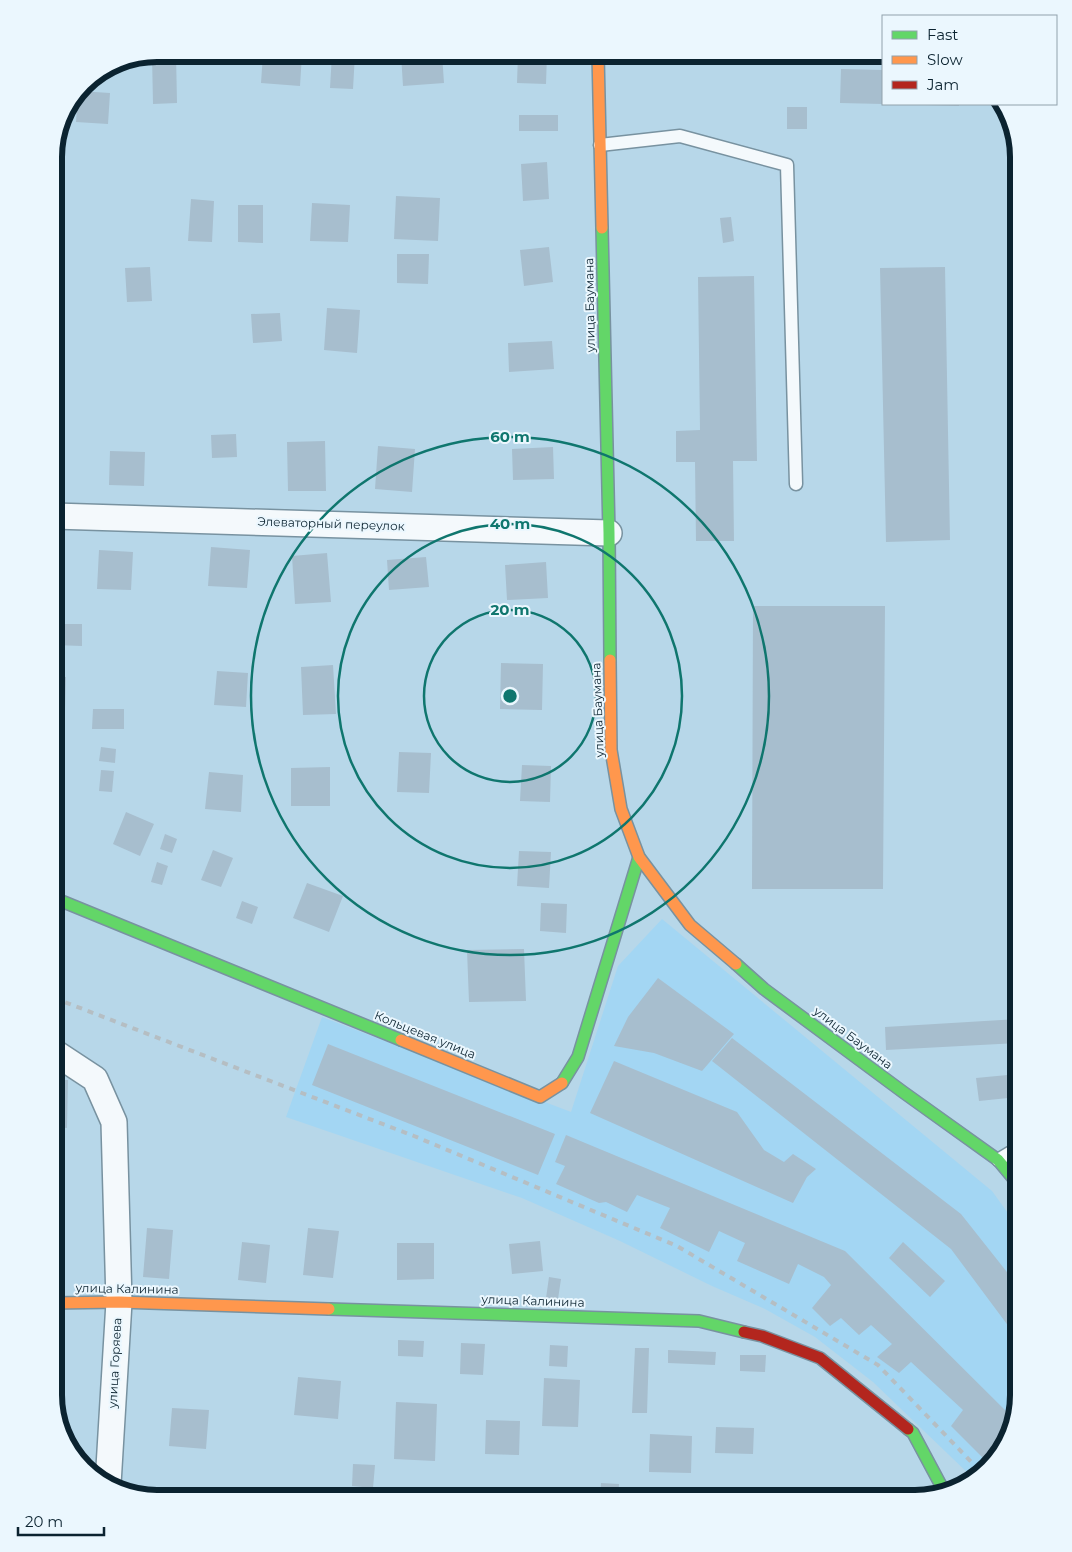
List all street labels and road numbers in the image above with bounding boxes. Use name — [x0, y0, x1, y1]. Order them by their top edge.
street label: улица Баумана — [581, 258, 598, 353]
street label: Элеваторный переулок — [257, 513, 405, 534]
street label: улица Баумана — [588, 662, 607, 759]
street label: улица Баумана — [810, 1003, 896, 1072]
street label: Кольцевая улица — [372, 1007, 478, 1062]
street label: улица Калинина — [74, 1280, 179, 1297]
street label: улица Калинина — [480, 1291, 585, 1310]
street label: улица Горяева — [105, 1317, 124, 1410]

